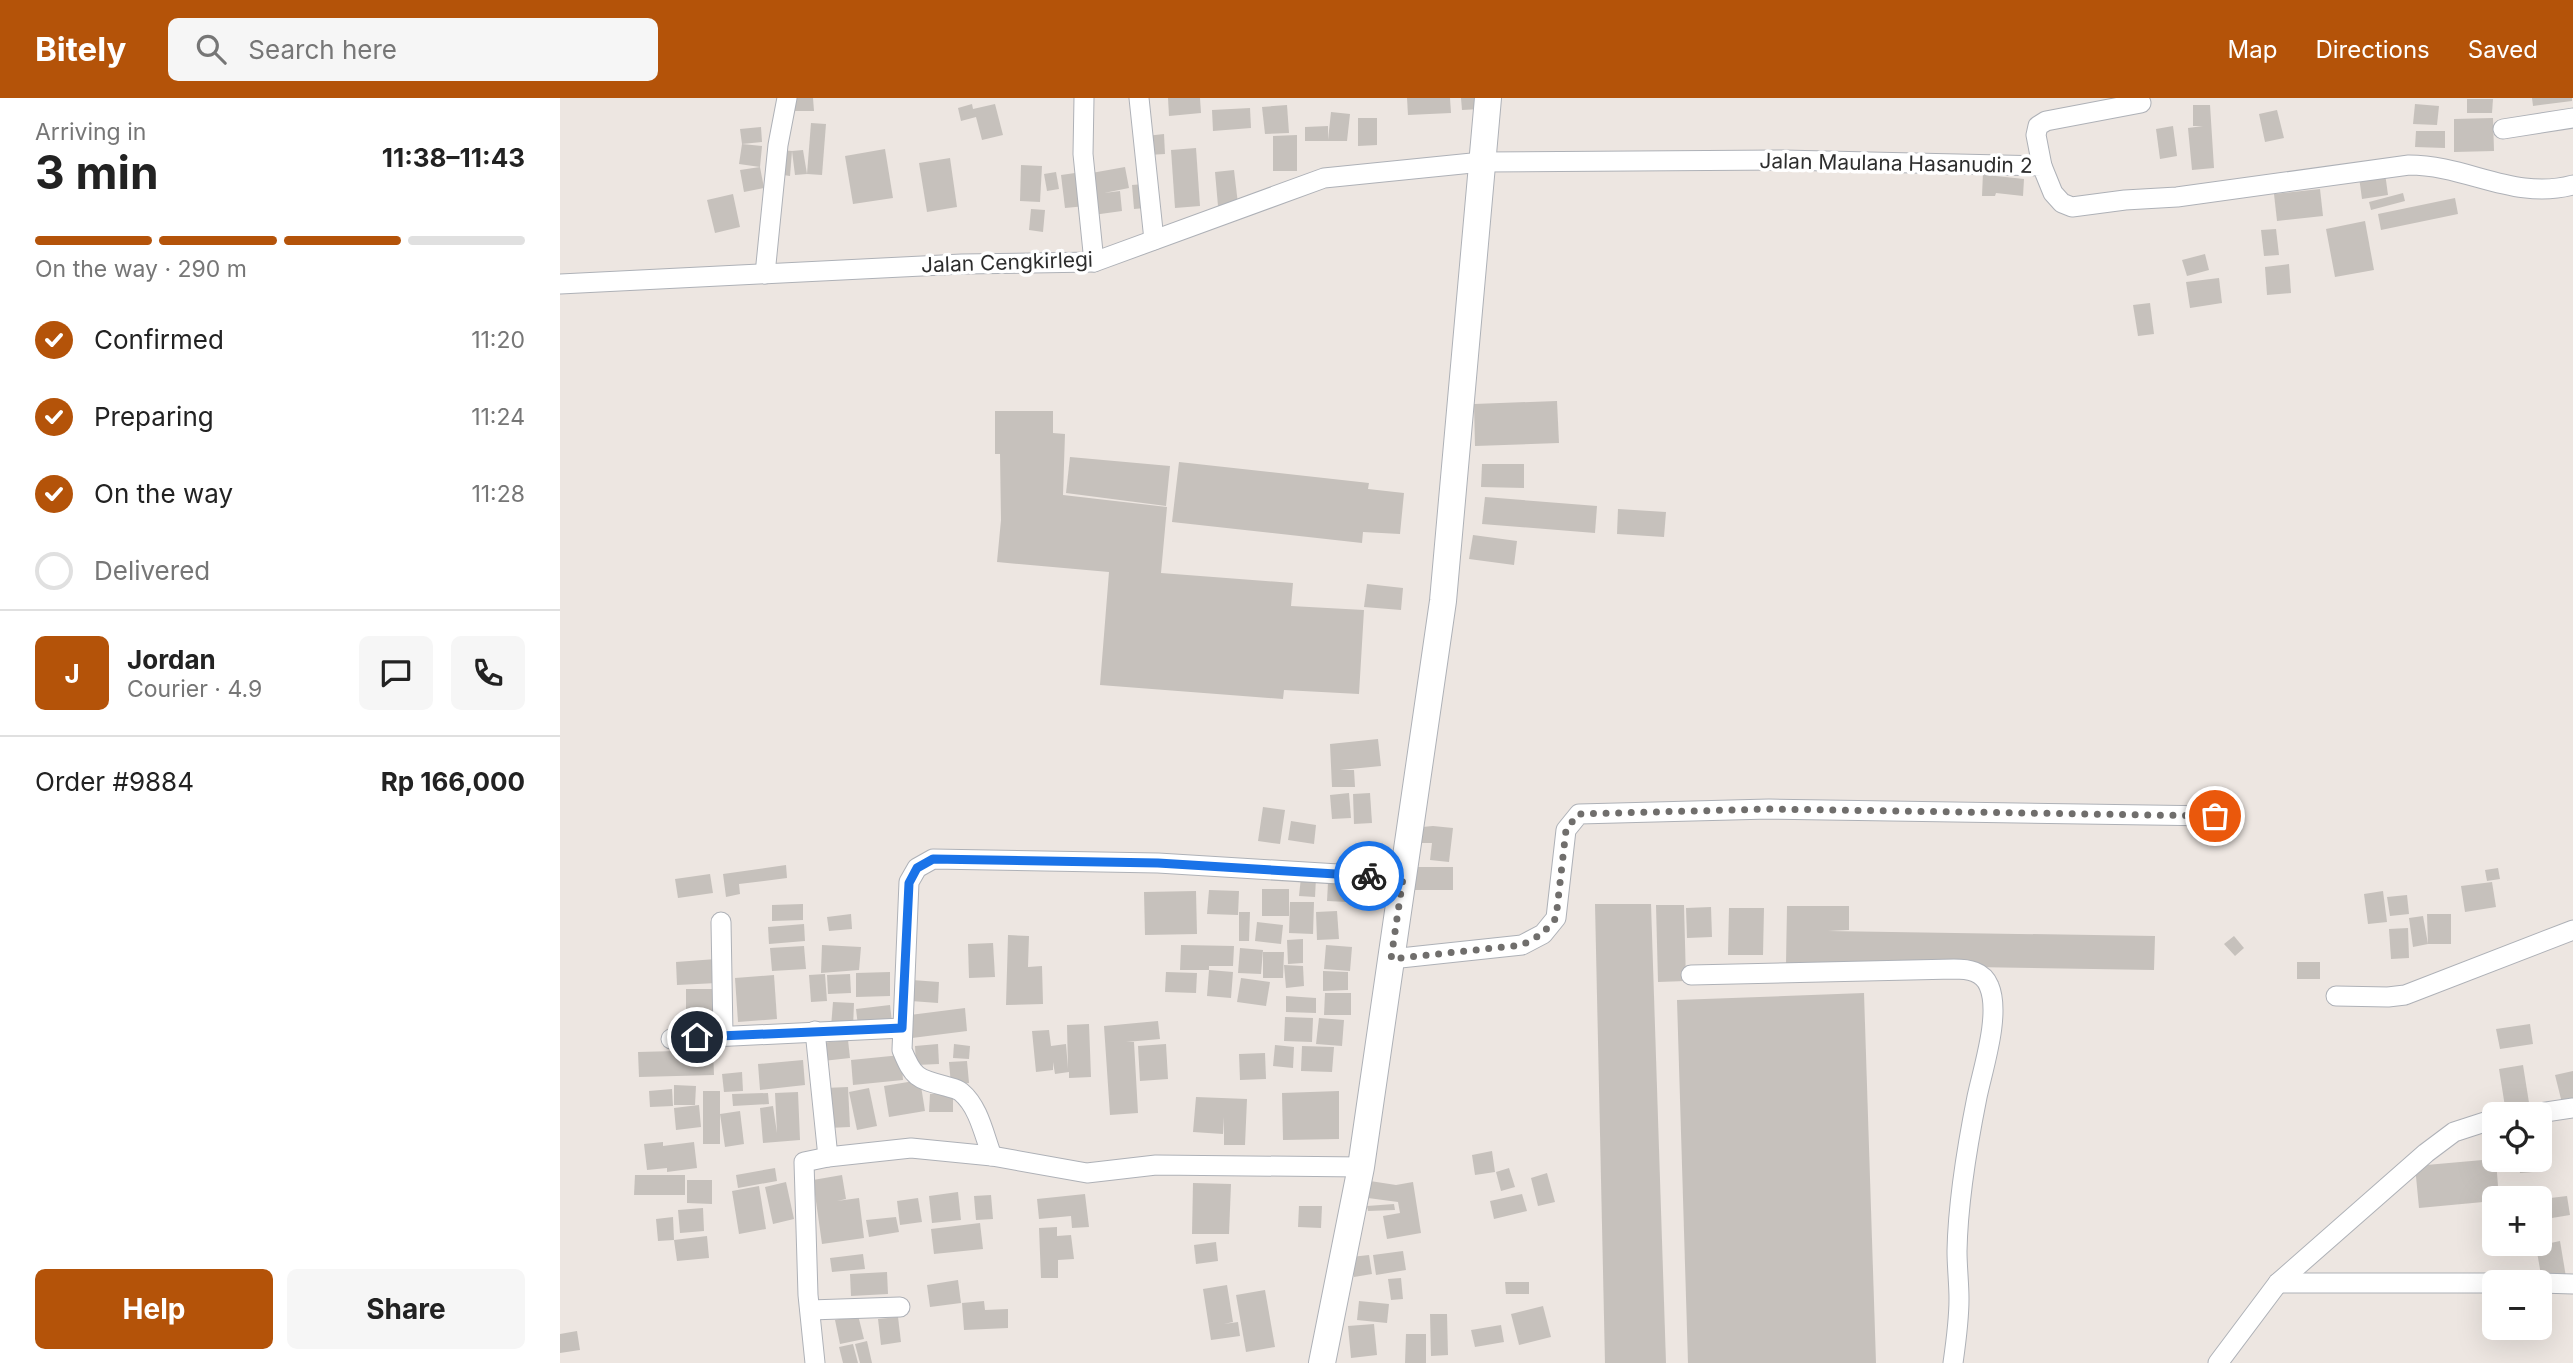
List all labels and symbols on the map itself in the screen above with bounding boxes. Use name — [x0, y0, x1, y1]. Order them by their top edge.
street label: Jalan Maulana Hasanudin 2 — [1759, 148, 2033, 178]
street label: Jalan Cengkirlegi — [921, 247, 1093, 277]
pin — [2185, 786, 2245, 846]
courier — [1334, 841, 1404, 911]
pin — [667, 1007, 727, 1067]

